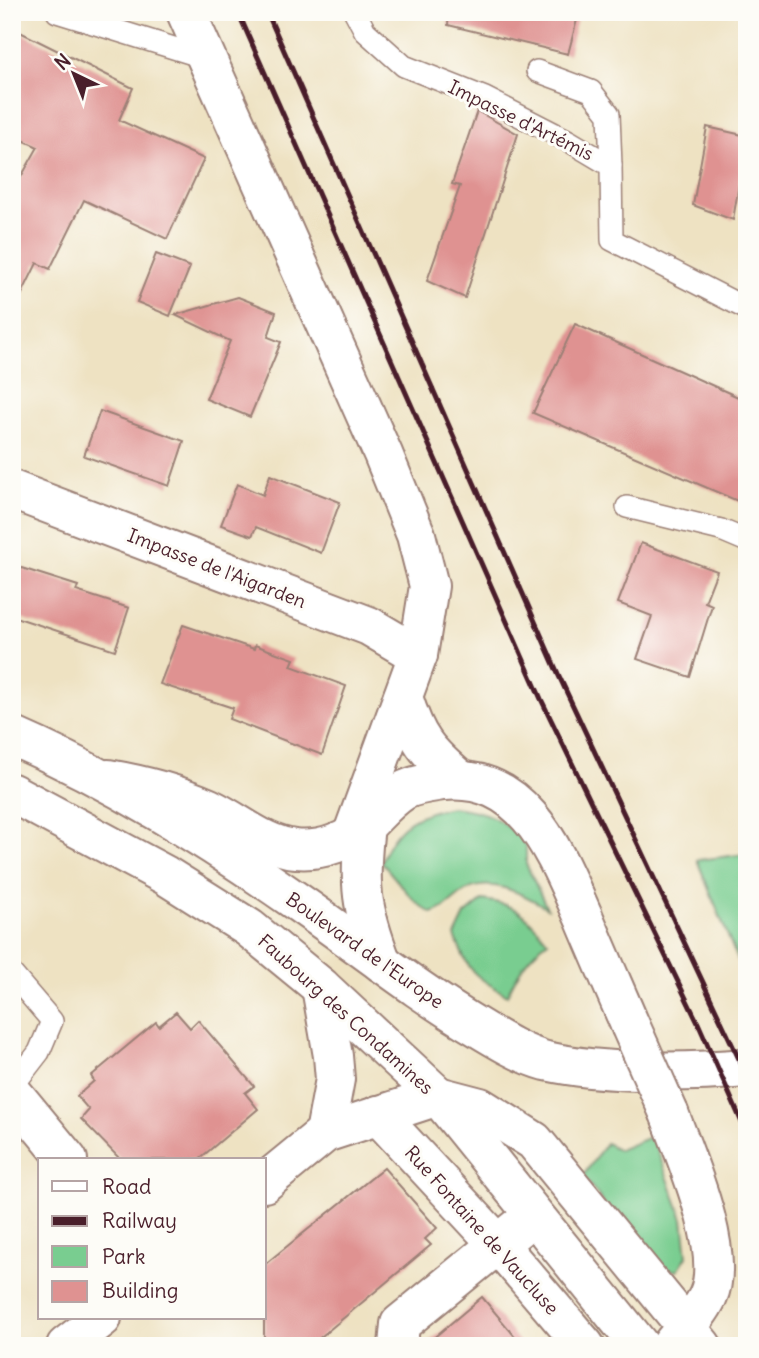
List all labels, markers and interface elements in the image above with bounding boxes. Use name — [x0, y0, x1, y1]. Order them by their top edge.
north arrow — [38, 38, 108, 108]
text: N — [49, 48, 75, 75]
street label: Impasse d'Artémis — [444, 74, 598, 166]
street label: Impasse de l'Aigarden — [124, 523, 310, 613]
street label: Boulevard de l'Europe — [282, 887, 448, 1013]
street label: Faubourg des Condamines — [253, 929, 439, 1099]
street label: Rue Fontaine de Vaucluse — [400, 1141, 564, 1319]
legend — [38, 1158, 266, 1320]
text: Road — [102, 1173, 151, 1200]
text: Railway — [102, 1207, 177, 1234]
text: Park — [102, 1243, 145, 1270]
text: Building — [102, 1277, 178, 1304]

